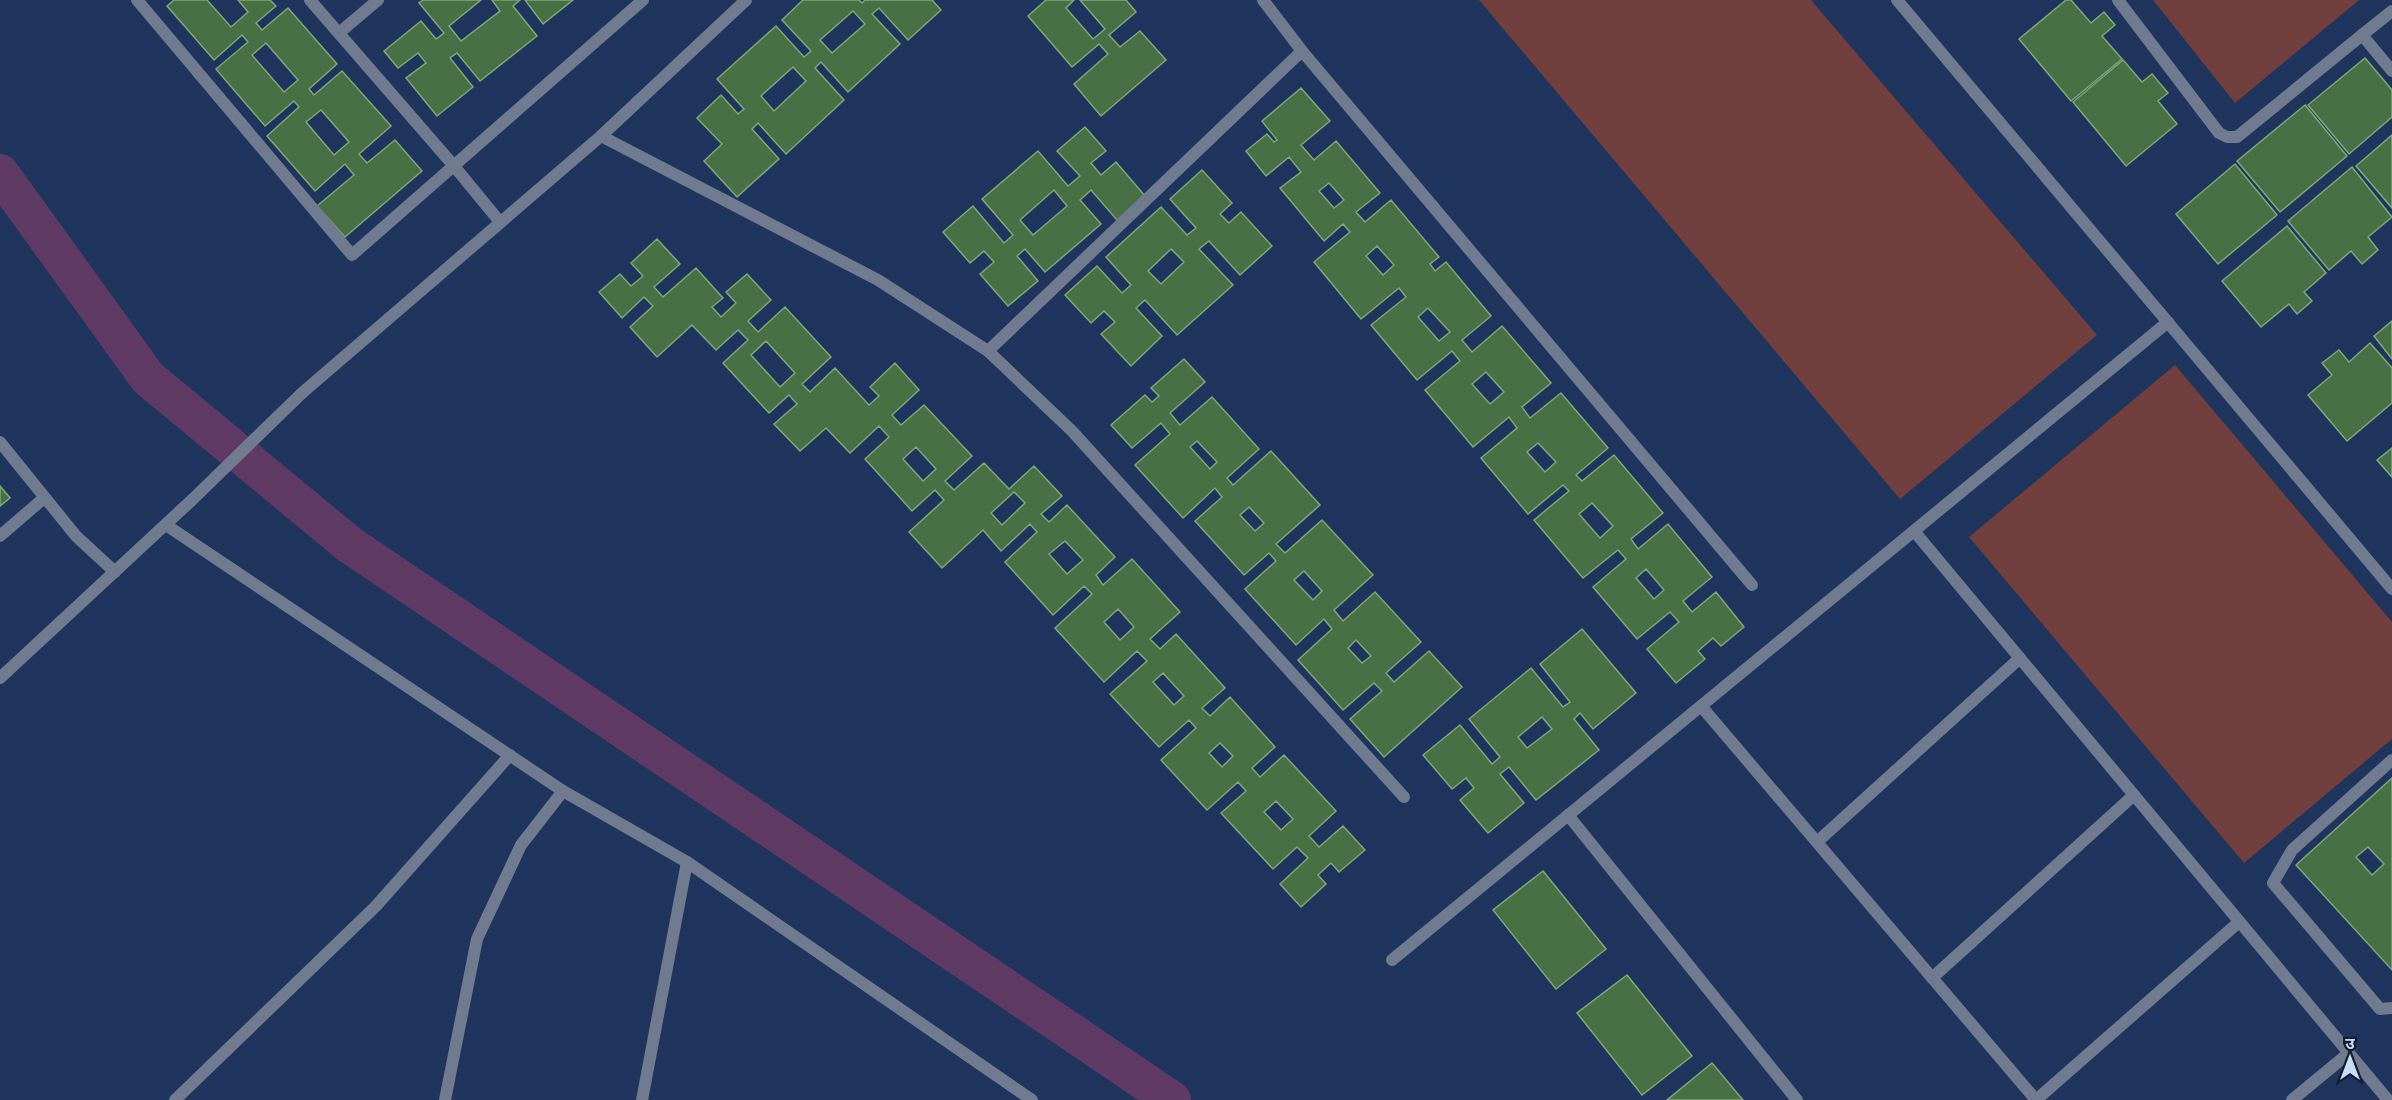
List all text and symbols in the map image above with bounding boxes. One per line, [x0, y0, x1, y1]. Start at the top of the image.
north arrow [2320, 1028, 2380, 1088]
text: उ [2345, 1033, 2355, 1052]

